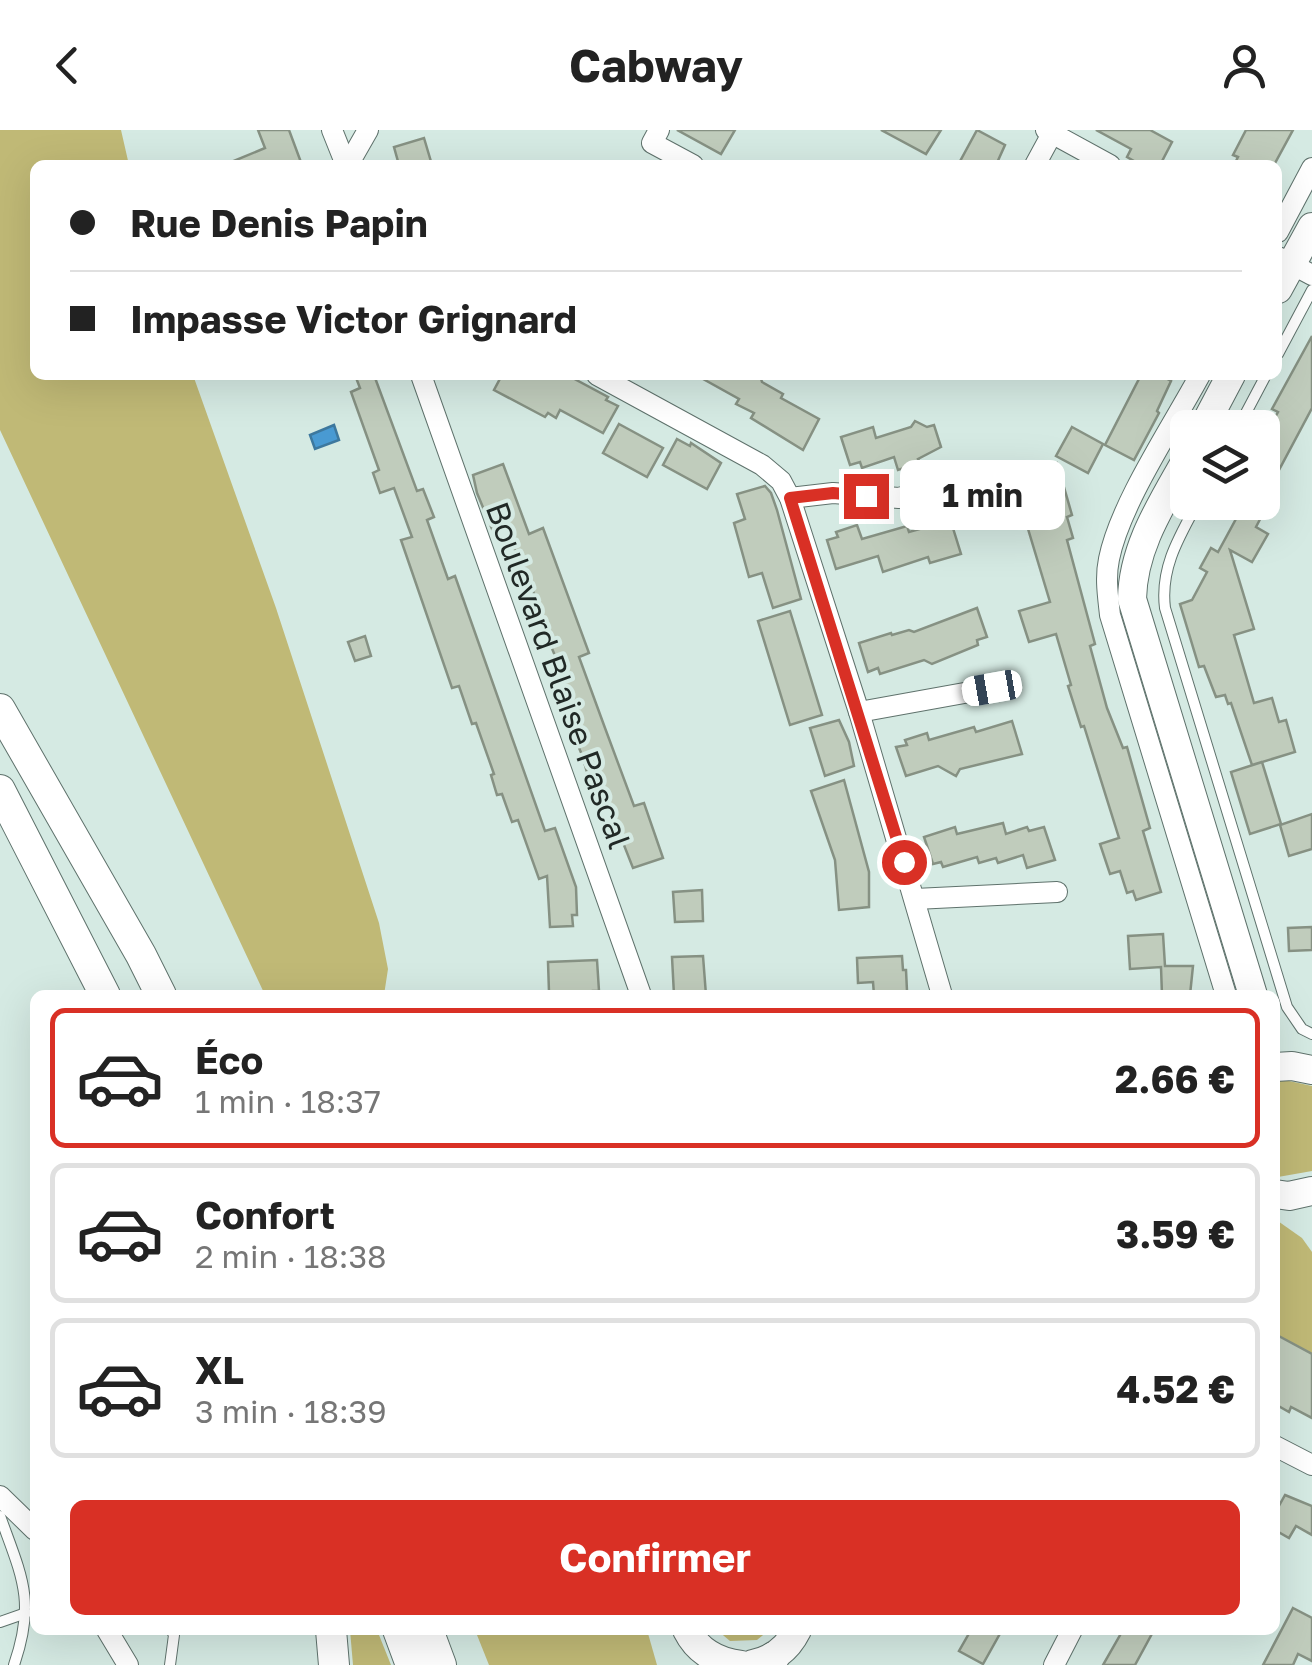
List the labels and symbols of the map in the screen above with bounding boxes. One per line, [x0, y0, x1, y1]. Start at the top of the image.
callout: 1 min [901, 461, 1066, 531]
route end [844, 474, 889, 519]
street label: Boulevard Blaise Pascal [479, 497, 639, 853]
car [960, 668, 1024, 708]
route start [882, 840, 927, 885]

